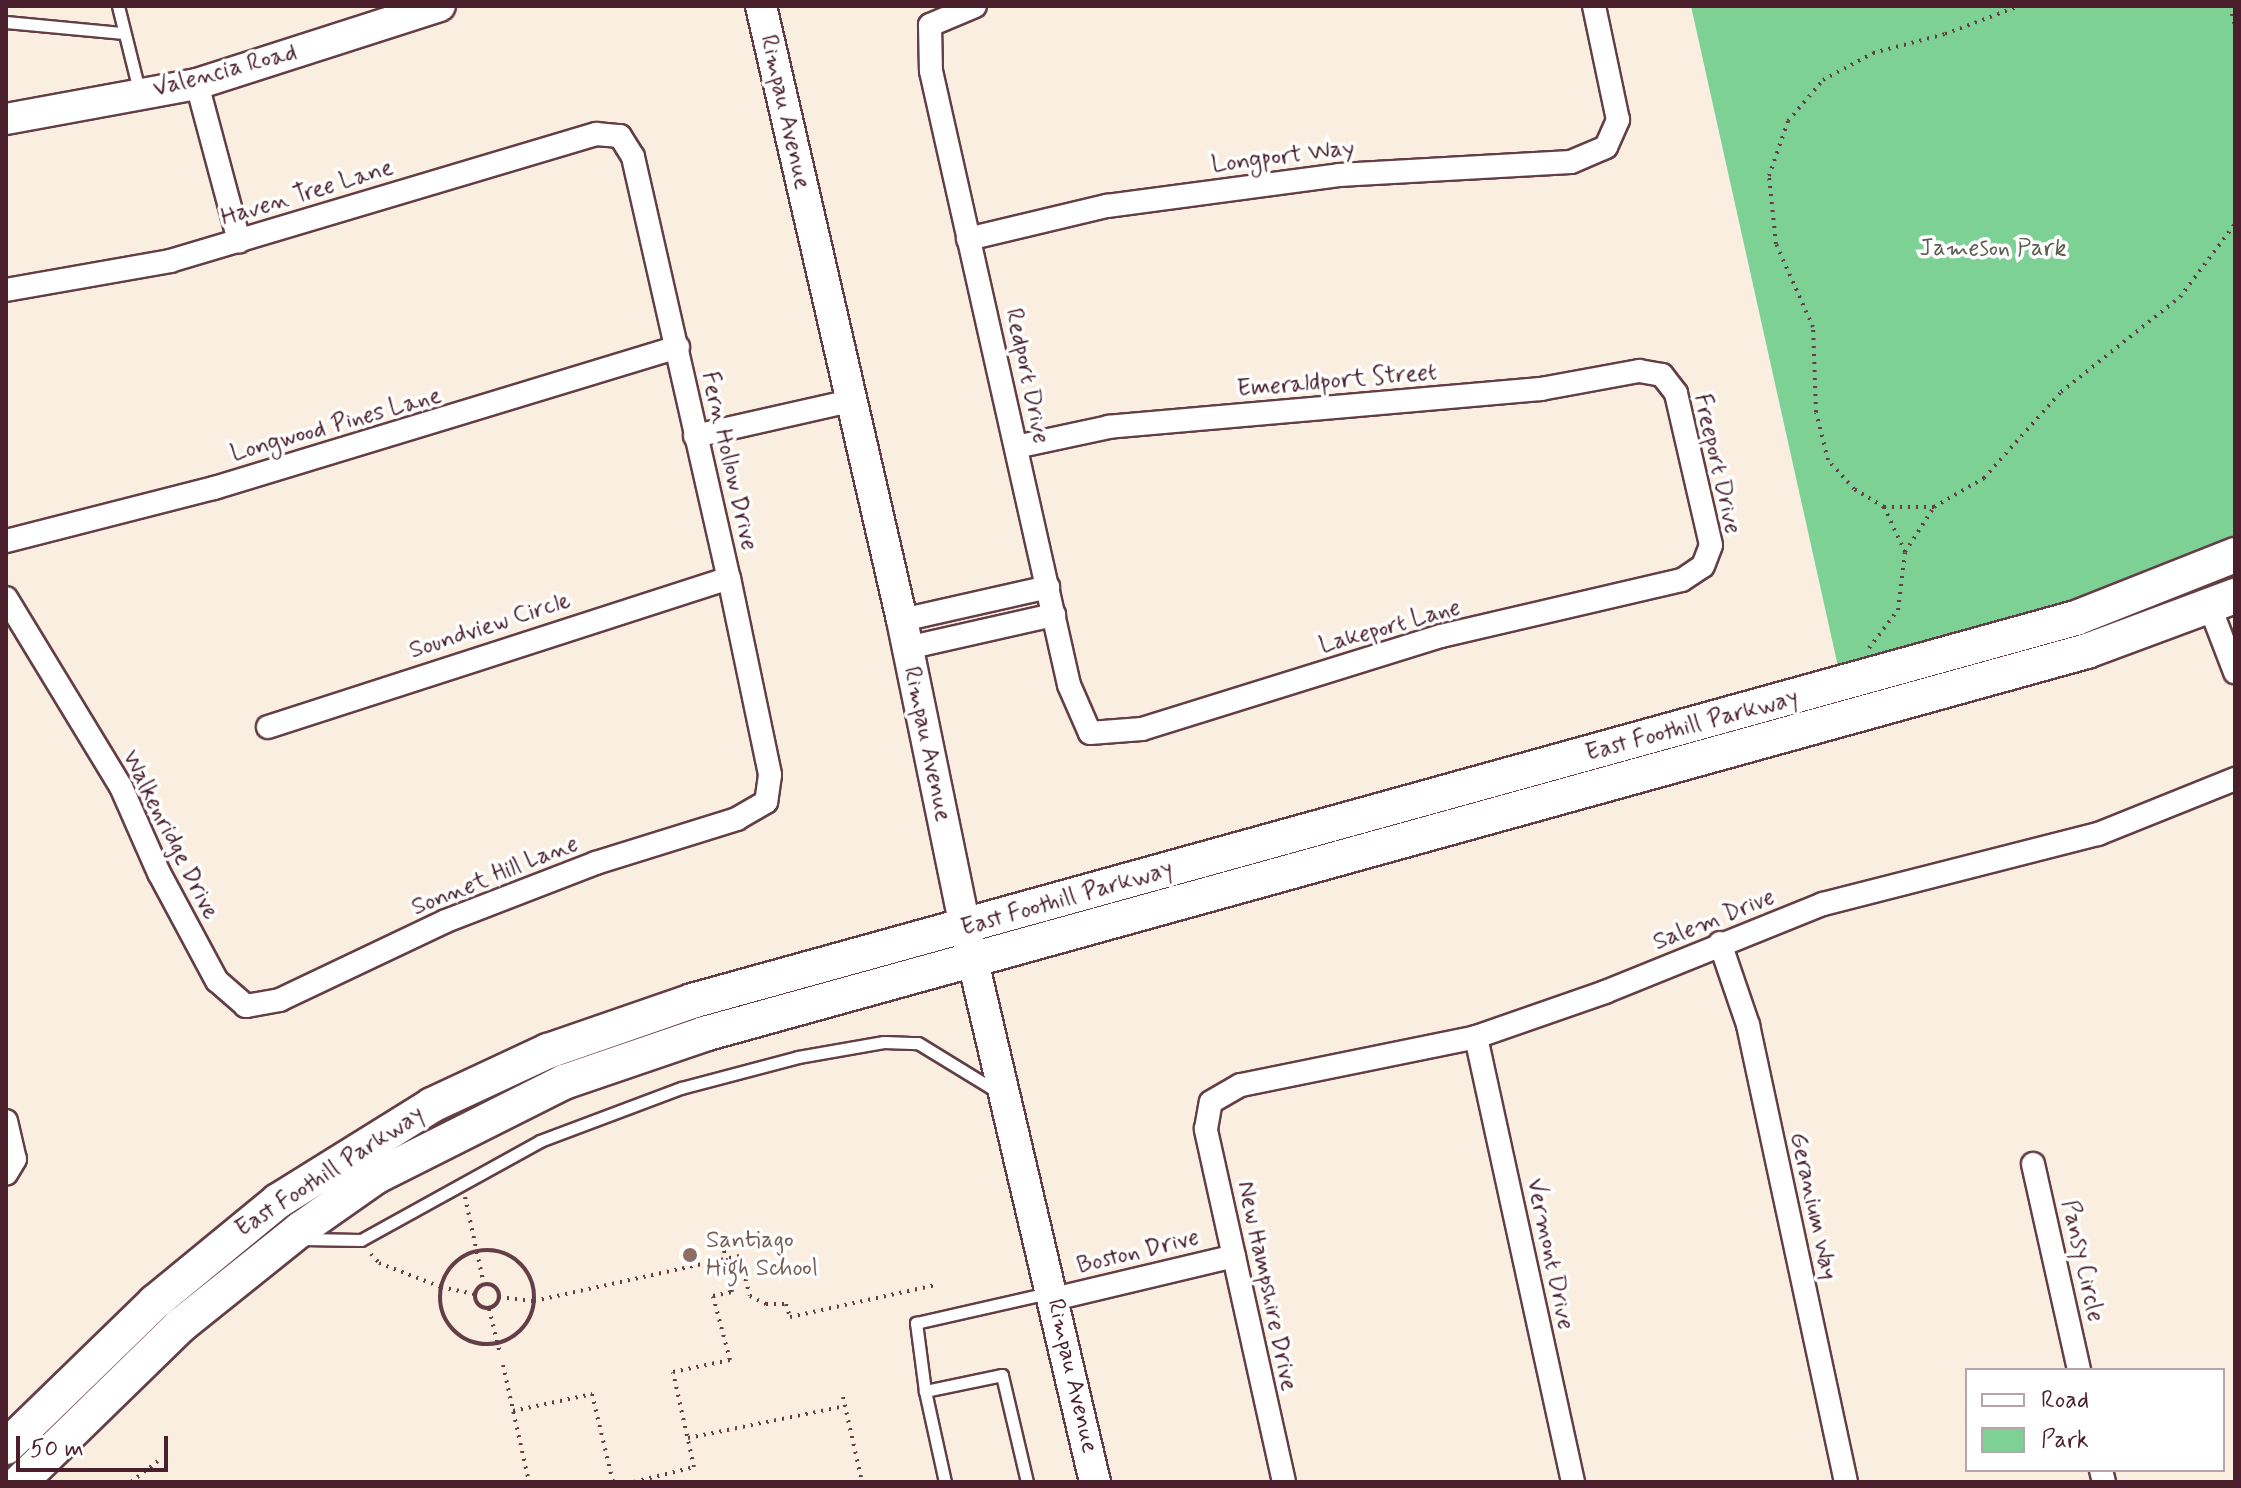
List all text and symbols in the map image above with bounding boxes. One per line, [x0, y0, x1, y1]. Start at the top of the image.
street label: Rimpau Avenue [753, 32, 817, 192]
street label: Valencia Road [151, 38, 299, 104]
street label: Longport Way [1210, 134, 1356, 180]
street label: Haven Tree Lane [219, 154, 395, 232]
park label: Jameson Park [1920, 235, 2066, 263]
street label: Redport Drive [999, 307, 1055, 445]
street label: Emeraldport Street [1234, 358, 1440, 404]
street label: Fern Hollow Drive [695, 370, 763, 552]
street label: Longwood Pines Lane [229, 382, 443, 468]
street label: Freeport Drive [1687, 392, 1747, 536]
street label: Soundview Circle [406, 586, 574, 666]
street label: Lakeport Lane [1315, 593, 1465, 661]
street label: Rimpau Avenue [897, 664, 957, 824]
street label: East Foothill Parkway [1585, 684, 1799, 768]
street label: Walkenridge Drive [115, 746, 225, 924]
street label: Sonnet Hill Lane [408, 830, 582, 922]
street label: East Foothill Parkway [960, 856, 1174, 942]
street label: Salem Drive [1649, 883, 1779, 957]
street label: East Foothill Parkway [233, 1102, 427, 1242]
street label: Geranium Way [1783, 1127, 1843, 1285]
street label: Vermont Drive [1520, 1177, 1580, 1331]
street label: New Hampshire Drive [1231, 1178, 1303, 1394]
street label: Pansy Circle [2054, 1196, 2110, 1326]
street label: Boston Drive [1075, 1223, 1201, 1281]
place label: Santiago High School [706, 1227, 818, 1283]
marker: Santiago High School [681, 1246, 699, 1264]
street label: Rimpau Avenue [1040, 1296, 1104, 1456]
legend [1965, 1368, 2225, 1472]
text: Road [2041, 1385, 2089, 1416]
scale bar [20, 1420, 172, 1470]
text: Park [2041, 1425, 2089, 1456]
text: 50 m [30, 1434, 84, 1465]

